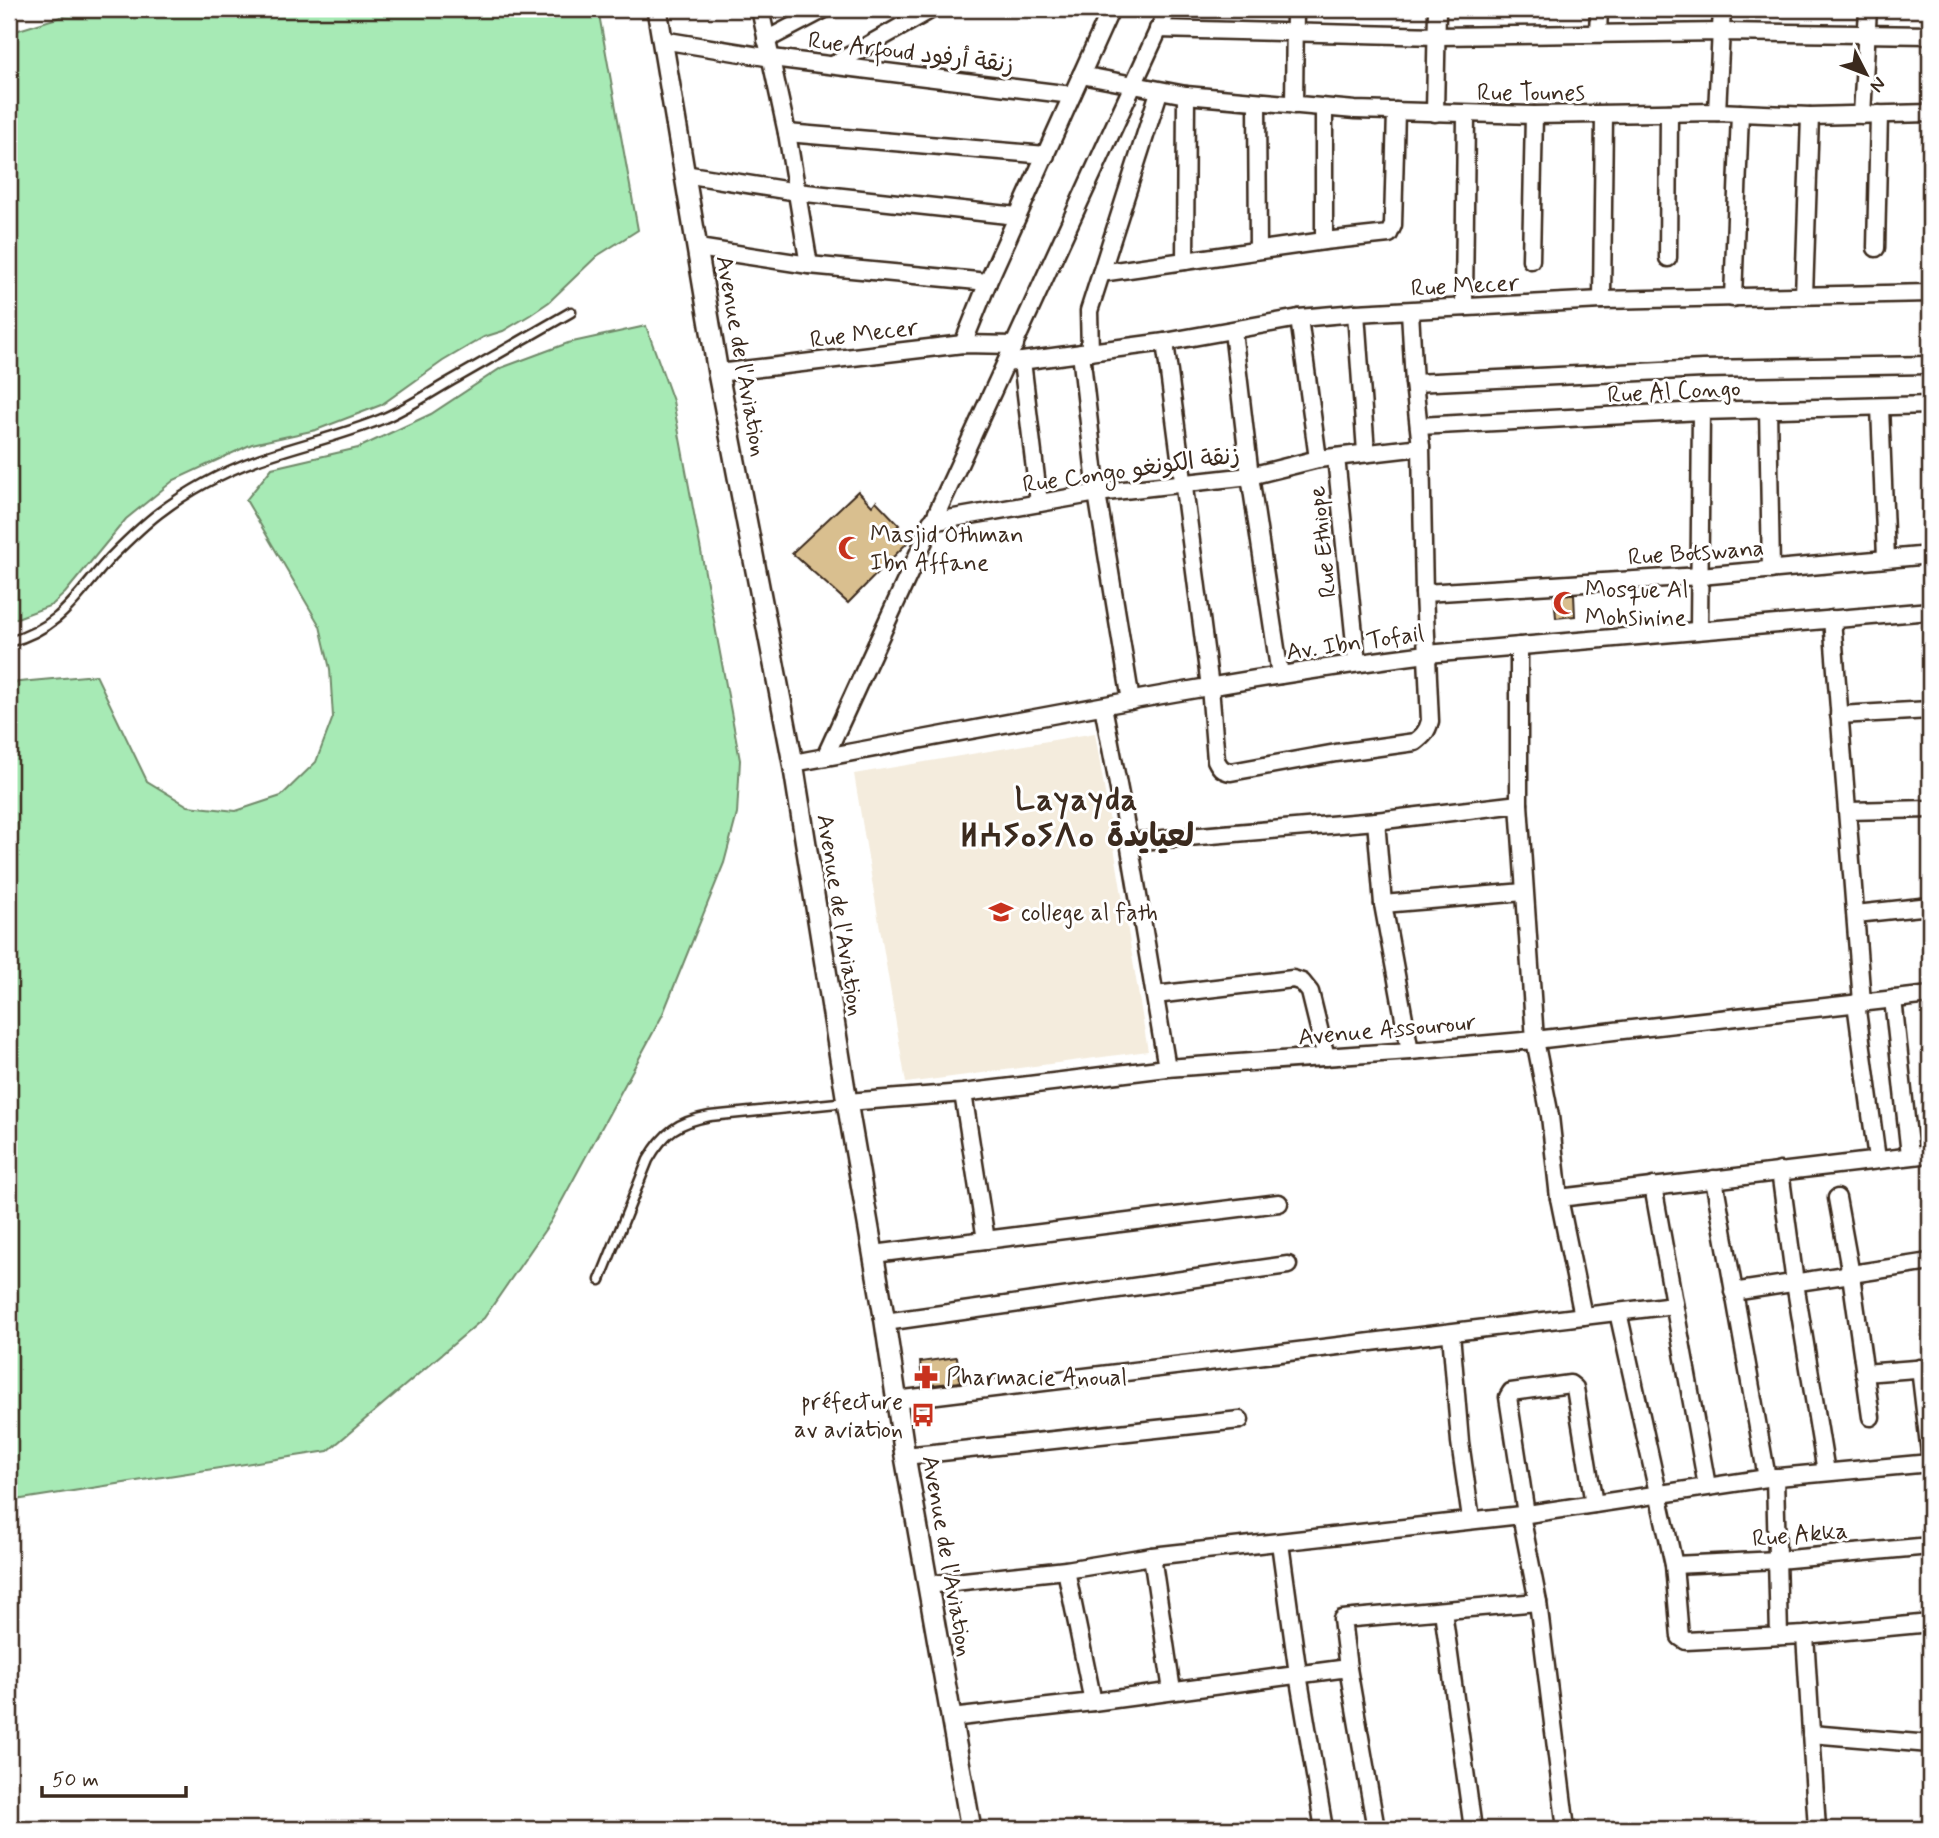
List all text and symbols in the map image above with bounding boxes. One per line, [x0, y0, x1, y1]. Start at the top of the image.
street label: Rue Arfoud زنقة أرفود [806, 24, 1016, 83]
north arrow [1830, 38, 1900, 108]
text: N [1864, 71, 1891, 97]
street label: Rue Tounes [1477, 78, 1585, 109]
street label: Avenue de l'Aviation [708, 253, 773, 459]
street label: Rue Mecer [1410, 268, 1521, 305]
street label: Rue Mecer [808, 312, 921, 356]
street label: Rue Al Congo [1607, 374, 1742, 411]
street label: Rue Congo زنقة الكونغو [1021, 440, 1242, 503]
street label: Rue Ethiope [1302, 484, 1345, 599]
place label: Masjid Othman Ibn Affane [870, 520, 1024, 579]
street label: Rue Botswana [1627, 533, 1765, 574]
mosque icon: Masjid Othman Ibn Affane [836, 534, 864, 562]
place label: Mosque Al Mohsinine [1585, 575, 1688, 634]
mosque icon: Mosque Al Mohsinine [1551, 589, 1579, 617]
street label: Av. Ibn Tofail [1284, 618, 1426, 668]
district label: Layayda ⵍⵄⵢⴰⵢⴷⴰ لعيايدة [960, 779, 1194, 858]
street label: Avenue de l'Aviation [808, 812, 871, 1018]
school or university icon: college al fath [987, 898, 1015, 926]
place label: college al fath [1021, 898, 1158, 929]
street label: Avenue Assourour [1297, 1007, 1478, 1054]
pharmacy icon: Pharmacie Anoual [912, 1363, 940, 1391]
place label: Pharmacie Anoual [946, 1363, 1127, 1394]
place label: préfecture av aviation [794, 1387, 903, 1446]
bus stop icon: préfecture av aviation [909, 1401, 937, 1429]
street label: Avenue de l'Aviation [914, 1453, 979, 1659]
street label: Rue Akka [1751, 1516, 1849, 1555]
scale bar [42, 1754, 186, 1798]
text: 50 m [52, 1766, 99, 1794]

